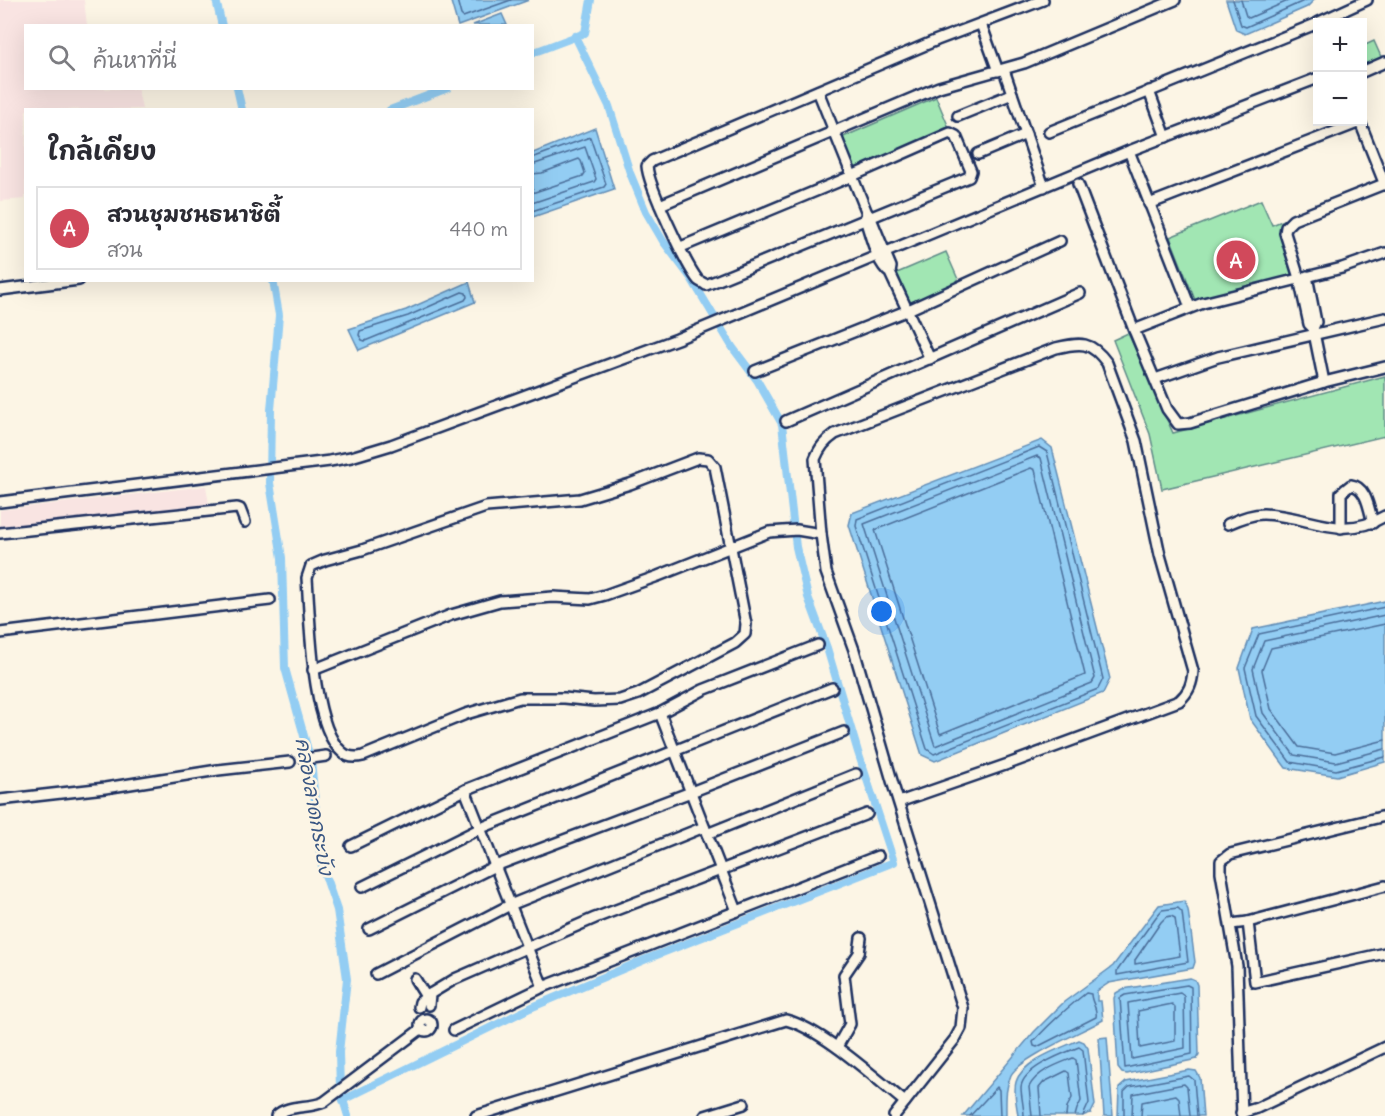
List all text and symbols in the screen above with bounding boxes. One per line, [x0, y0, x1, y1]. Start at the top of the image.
map controls [1313, 18, 1367, 126]
button: + [1313, 18, 1367, 72]
search box [24, 24, 534, 90]
icon: search [45, 41, 78, 74]
text: ค้นหาที่นี่ [93, 46, 177, 74]
button: − [1313, 72, 1367, 126]
text: ใกล้เคียง [48, 134, 156, 167]
text: สวนชุมชนธนาซิตี้ [107, 200, 280, 228]
text: A [63, 216, 76, 241]
text: 440 m [449, 216, 508, 241]
text: สวน [107, 237, 143, 262]
pin: A [1216, 238, 1256, 282]
your location [867, 597, 896, 626]
water label: คลองลาดกระบัง [291, 735, 340, 879]

